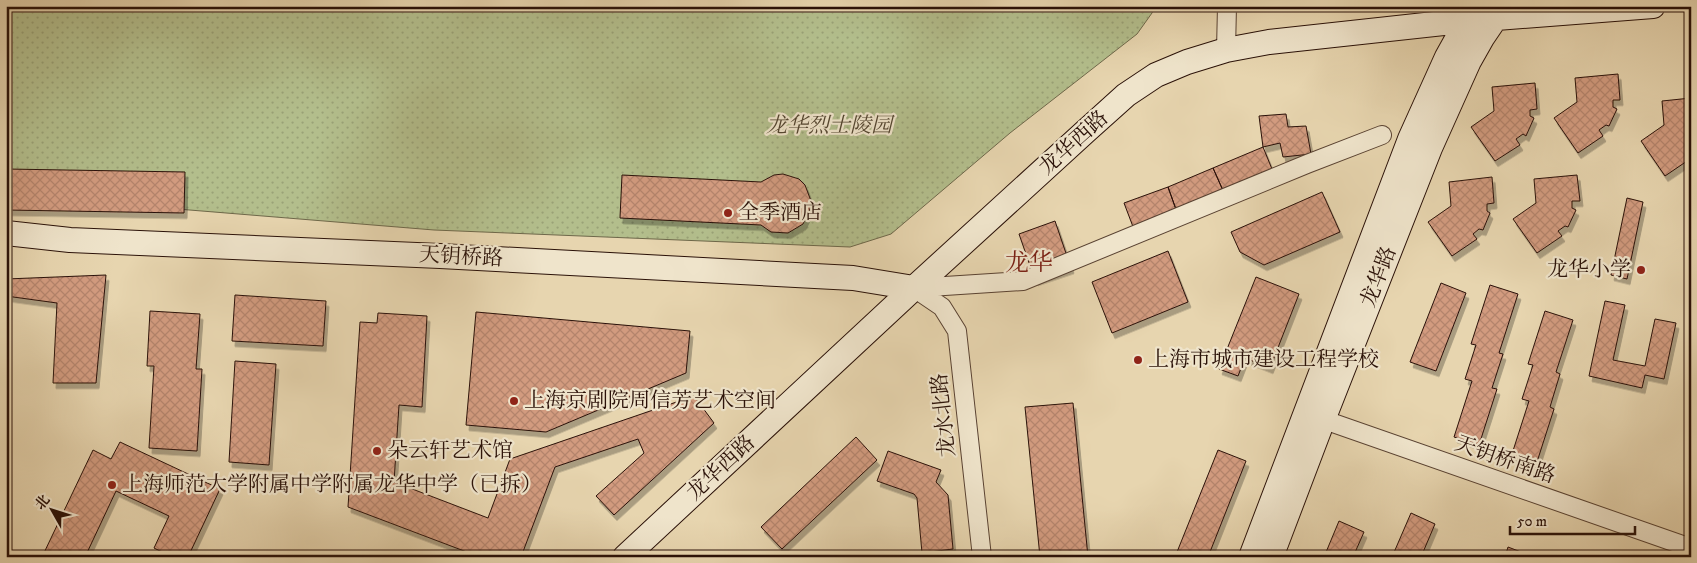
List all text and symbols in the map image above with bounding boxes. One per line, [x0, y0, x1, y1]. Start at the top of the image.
street label: 龙华西路 [1034, 105, 1114, 181]
park label: 龙华烈士陵园 [766, 113, 895, 139]
place label: 全季酒店 [738, 200, 822, 226]
marker: 全季酒店 [722, 207, 734, 219]
street label: 天钥桥路 [418, 242, 504, 272]
street label: 龙华路 [1356, 243, 1402, 311]
district label: 龙华 [1005, 248, 1053, 278]
place label: 龙华小学 [1547, 257, 1631, 283]
marker: 龙华小学 [1635, 264, 1647, 276]
place label: 上海市城市建设工程学校 [1148, 347, 1379, 373]
marker: 上海市城市建设工程学校 [1132, 354, 1144, 366]
street label: 龙水北路 [927, 372, 961, 458]
place label: 上海京剧院周信芳艺术空间 [524, 388, 776, 414]
marker: 上海京剧院周信芳艺术空间 [508, 395, 520, 407]
street label: 龙华西路 [681, 430, 761, 506]
street label: 天钥桥南路 [1451, 431, 1559, 489]
place label: 朵云轩艺术馆 [387, 438, 513, 464]
marker: 朵云轩艺术馆 [371, 445, 383, 457]
place label: 上海师范大学附属中学附属龙华中学（已拆） [122, 472, 542, 498]
marker: 上海师范大学附属中学附属龙华中学（已拆） [106, 479, 118, 491]
north arrow [28, 486, 78, 536]
text: 北 [31, 491, 54, 514]
scale bar [1510, 503, 1634, 535]
text: 50 m [1517, 512, 1547, 531]

